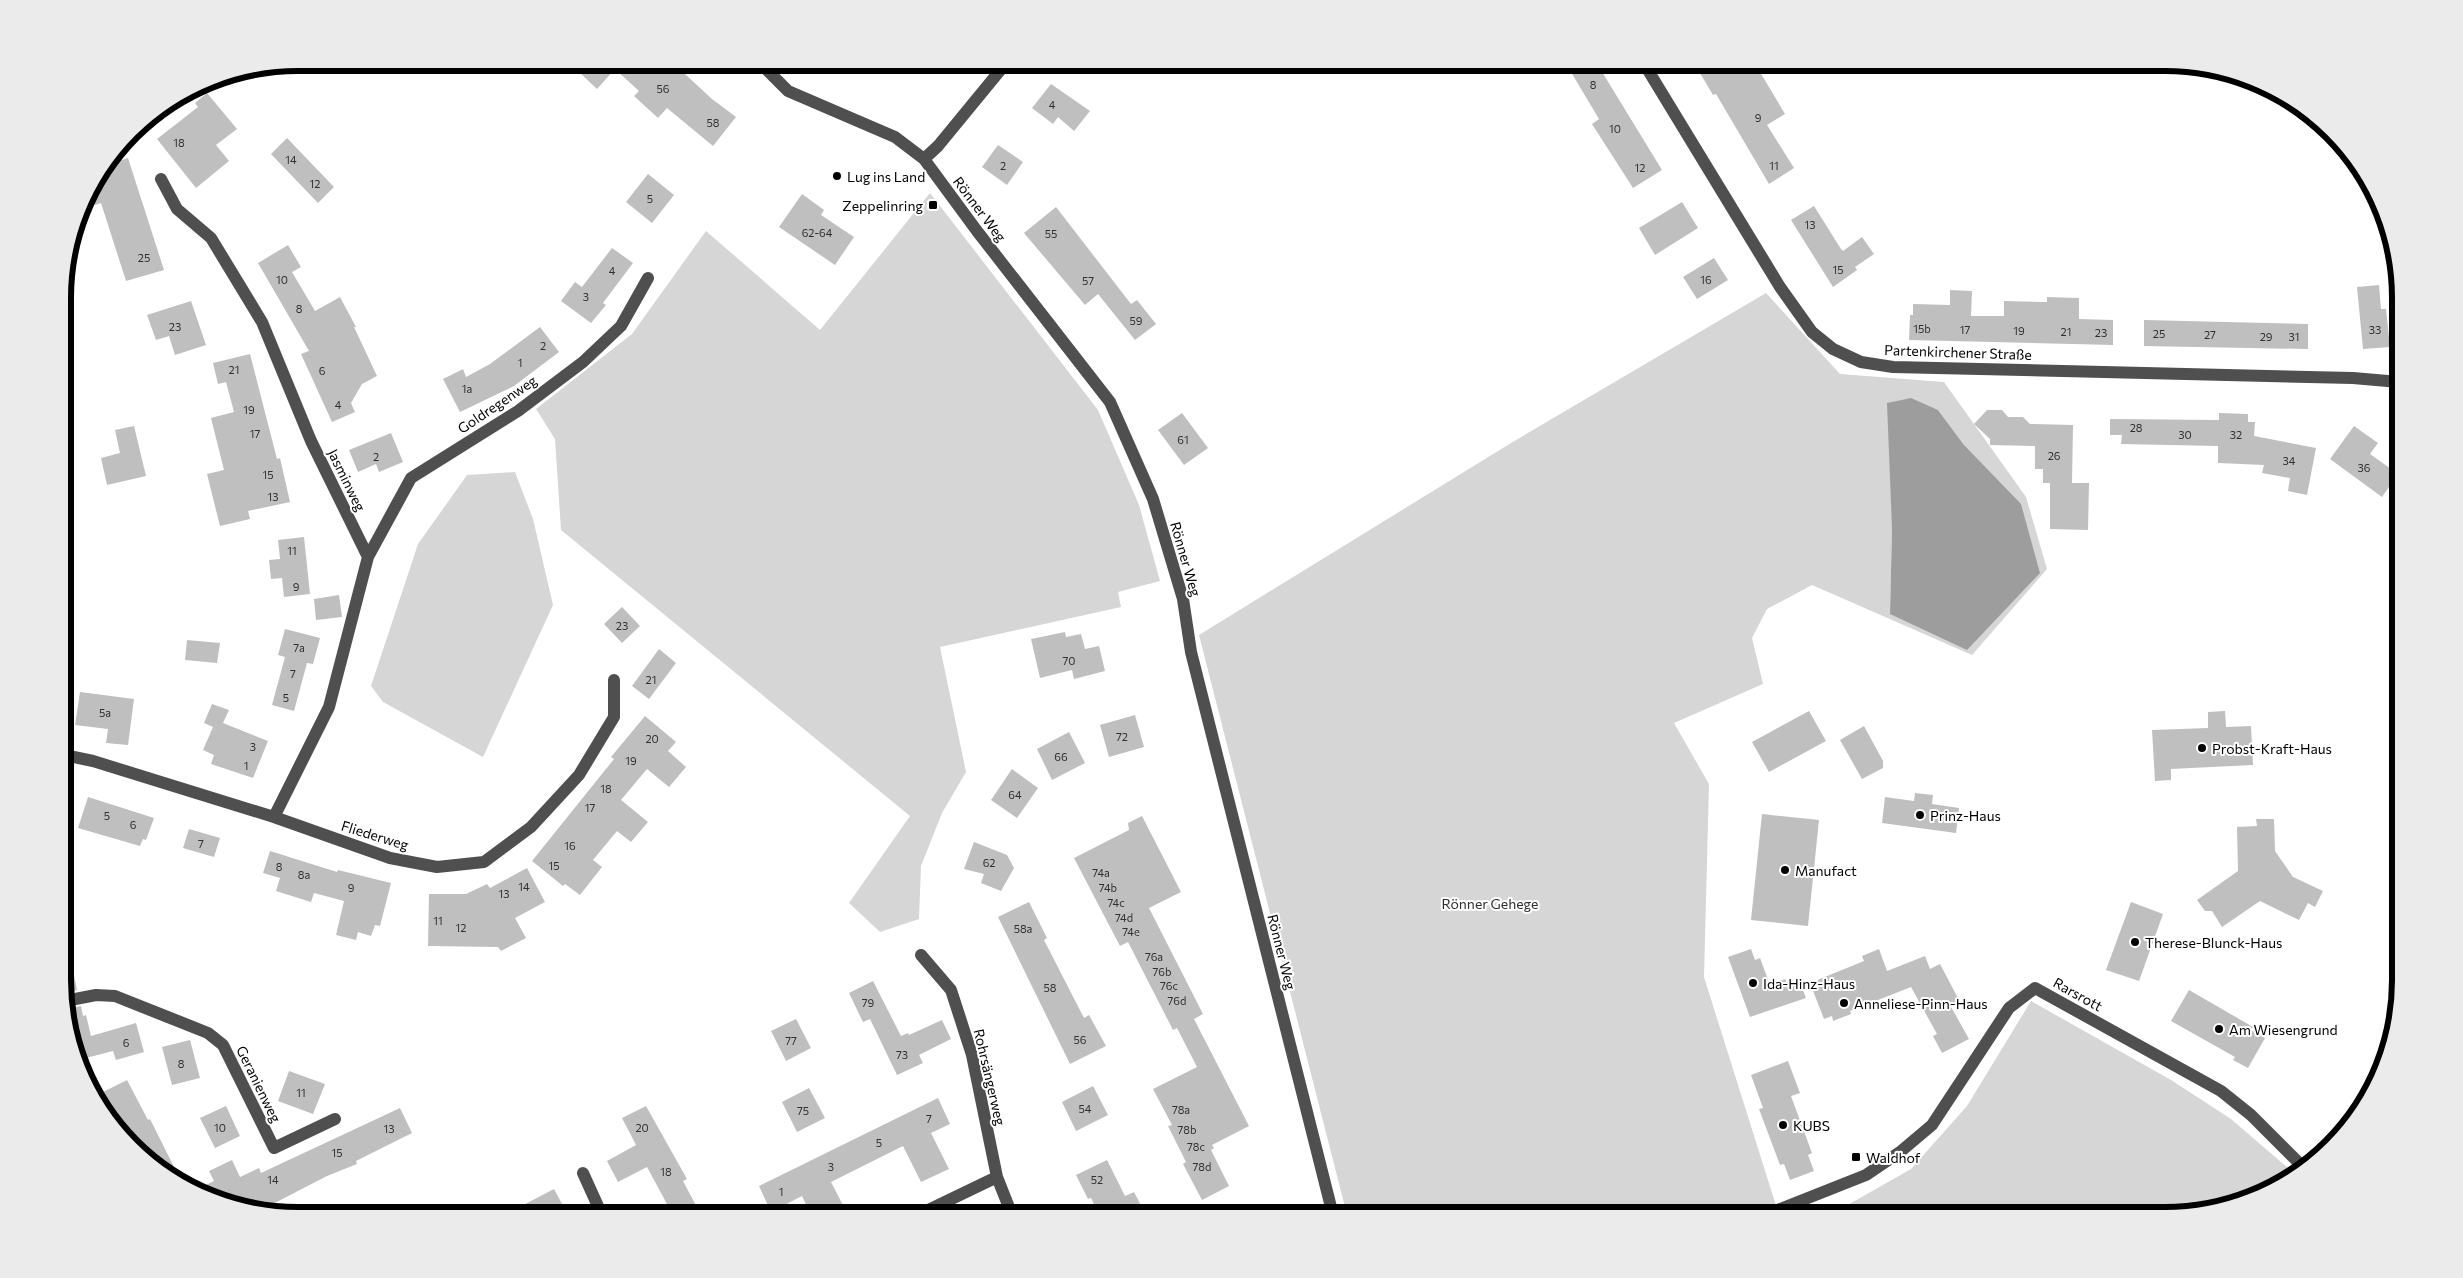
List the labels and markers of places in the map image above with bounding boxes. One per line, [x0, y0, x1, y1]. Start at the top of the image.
place label: Lug ins Land [847, 168, 925, 185]
marker: Lug ins Land [831, 170, 843, 182]
place label: Zeppelinring [842, 197, 923, 214]
marker: Zeppelinring [927, 199, 939, 211]
place label: Probst-Kraft-Haus [2212, 740, 2332, 757]
marker: Probst-Kraft-Haus [2196, 742, 2208, 754]
place label: Prinz-Haus [1930, 807, 2001, 824]
marker: Prinz-Haus [1914, 809, 1926, 821]
place label: Manufact [1795, 862, 1857, 879]
marker: Manufact [1779, 864, 1791, 876]
place label: Therese-Blunck-Haus [2145, 934, 2282, 951]
marker: Therese-Blunck-Haus [2129, 936, 2141, 948]
place label: Ida-Hinz-Haus [1763, 975, 1855, 992]
marker: Ida-Hinz-Haus [1747, 977, 1759, 989]
place label: Anneliese-Pinn-Haus [1854, 995, 1988, 1012]
marker: Anneliese-Pinn-Haus [1838, 997, 1850, 1009]
place label: Am Wiesengrund [2229, 1021, 2338, 1038]
marker: Am Wiesengrund [2213, 1023, 2225, 1035]
place label: KUBS [1793, 1117, 1830, 1134]
marker: KUBS [1777, 1119, 1789, 1131]
place label: Waldhof [1866, 1149, 1921, 1166]
marker: Waldhof [1850, 1151, 1862, 1163]

